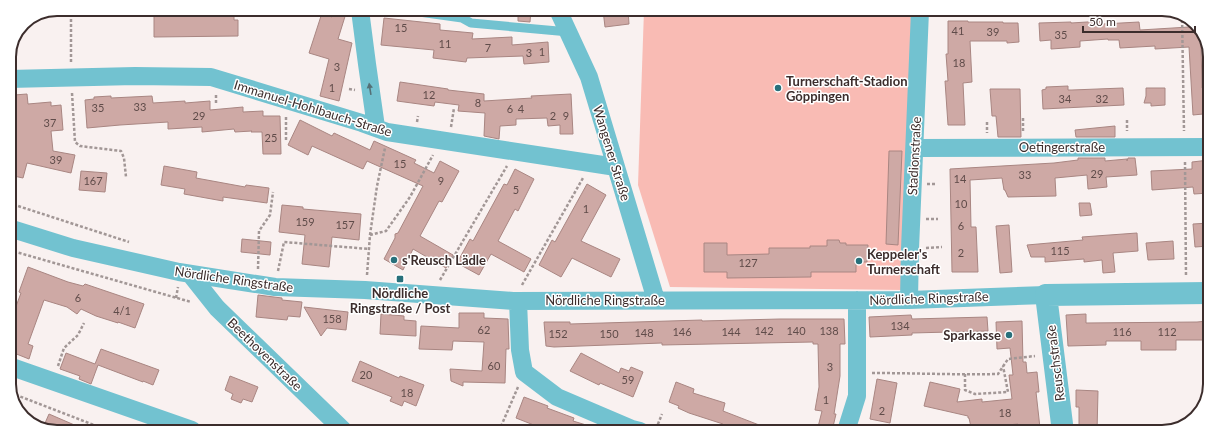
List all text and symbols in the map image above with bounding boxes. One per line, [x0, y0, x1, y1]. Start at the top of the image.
scale bar [1083, 8, 1195, 34]
text: 50 m [1089, 14, 1116, 29]
house number: 15 [395, 21, 407, 34]
house number: 41 [952, 24, 964, 37]
house number: 39 [987, 25, 999, 38]
house number: 35 [1055, 28, 1067, 41]
house number: 11 [439, 37, 451, 50]
house number: 7 [485, 41, 491, 54]
house number: 1 [539, 45, 545, 58]
house number: 3 [526, 46, 532, 59]
house number: 18 [953, 56, 965, 69]
house number: 3 [334, 60, 340, 73]
place label: Turnerschaft-Stadion Göppingen [786, 73, 907, 104]
street label: Immanuel-Hohlbauch-Straße [232, 76, 394, 140]
house number: 1 [329, 81, 335, 94]
one-way arrow [367, 83, 373, 95]
marker: Turnerschaft-Stadion Göppingen [773, 83, 783, 93]
house number: 12 [423, 88, 435, 101]
house number: 34 [1059, 92, 1072, 105]
house number: 32 [1096, 92, 1108, 105]
house number: 8 [475, 96, 481, 109]
house number: 33 [134, 100, 146, 113]
house number: 35 [92, 101, 104, 114]
house number: 6 [507, 102, 513, 115]
house number: 4 [518, 102, 525, 115]
street label: Wangener Straße [590, 103, 634, 203]
house number: 29 [193, 109, 205, 122]
house number: 2 [550, 109, 556, 122]
house number: 9 [563, 109, 569, 122]
house number: 37 [44, 116, 56, 129]
street label: Stadionstraße [904, 116, 924, 196]
house number: 25 [265, 131, 277, 144]
street label: Oetingerstraße [1019, 139, 1105, 155]
house number: 39 [50, 153, 62, 166]
house number: 15 [394, 157, 406, 170]
house number: 29 [1091, 167, 1103, 180]
house number: 33 [1019, 168, 1031, 181]
house number: 14 [954, 172, 967, 185]
house number: 167 [83, 174, 103, 187]
house number: 9 [438, 174, 444, 187]
house number: 5 [513, 183, 519, 196]
house number: 10 [955, 197, 968, 210]
house number: 1 [583, 202, 589, 215]
house number: 159 [295, 215, 315, 228]
house number: 157 [335, 218, 355, 231]
house number: 6 [958, 219, 964, 232]
house number: 115 [1050, 244, 1070, 257]
place label: Keppeler's Turnerschaft [867, 246, 941, 277]
house number: 2 [958, 246, 964, 259]
place label: s'Reusch Lädle [402, 252, 486, 268]
marker: s'Reusch Lädle [389, 255, 399, 265]
house number: 127 [738, 256, 758, 269]
marker: Keppeler's Turnerschaft [854, 256, 864, 266]
street label: Nördliche Ringstraße [174, 263, 294, 295]
marker: Nördliche Ringstraße / Post [395, 274, 405, 284]
place label: Nördliche Ringstraße / Post [350, 285, 450, 316]
street label: Nördliche Ringstraße [869, 288, 989, 308]
house number: 6 [75, 291, 81, 304]
street label: Nördliche Ringstraße [545, 292, 665, 308]
house number: 4/1 [113, 304, 131, 317]
house number: 158 [322, 312, 342, 325]
street label: Beethovenstraße [224, 314, 306, 394]
house number: 134 [890, 319, 910, 332]
house number: 62 [478, 323, 490, 336]
house number: 142 [754, 324, 774, 337]
house number: 140 [786, 324, 806, 337]
house number: 138 [819, 324, 839, 337]
street label: Reuschstraße [1042, 324, 1068, 402]
house number: 146 [672, 325, 692, 338]
house number: 144 [721, 325, 741, 338]
house number: 116 [1112, 325, 1132, 338]
house number: 112 [1157, 325, 1177, 338]
house number: 148 [634, 326, 654, 339]
house number: 152 [548, 327, 568, 340]
house number: 150 [599, 327, 619, 340]
place label: Sparkasse [943, 327, 1001, 343]
marker: Sparkasse [1004, 330, 1014, 340]
house number: 60 [488, 359, 501, 372]
house number: 3 [827, 360, 833, 373]
house number: 20 [360, 368, 373, 381]
house number: 59 [622, 373, 634, 386]
house number: 18 [401, 386, 413, 399]
house number: 1 [823, 393, 829, 406]
house number: 2 [879, 404, 885, 417]
house number: 18 [999, 406, 1011, 419]

